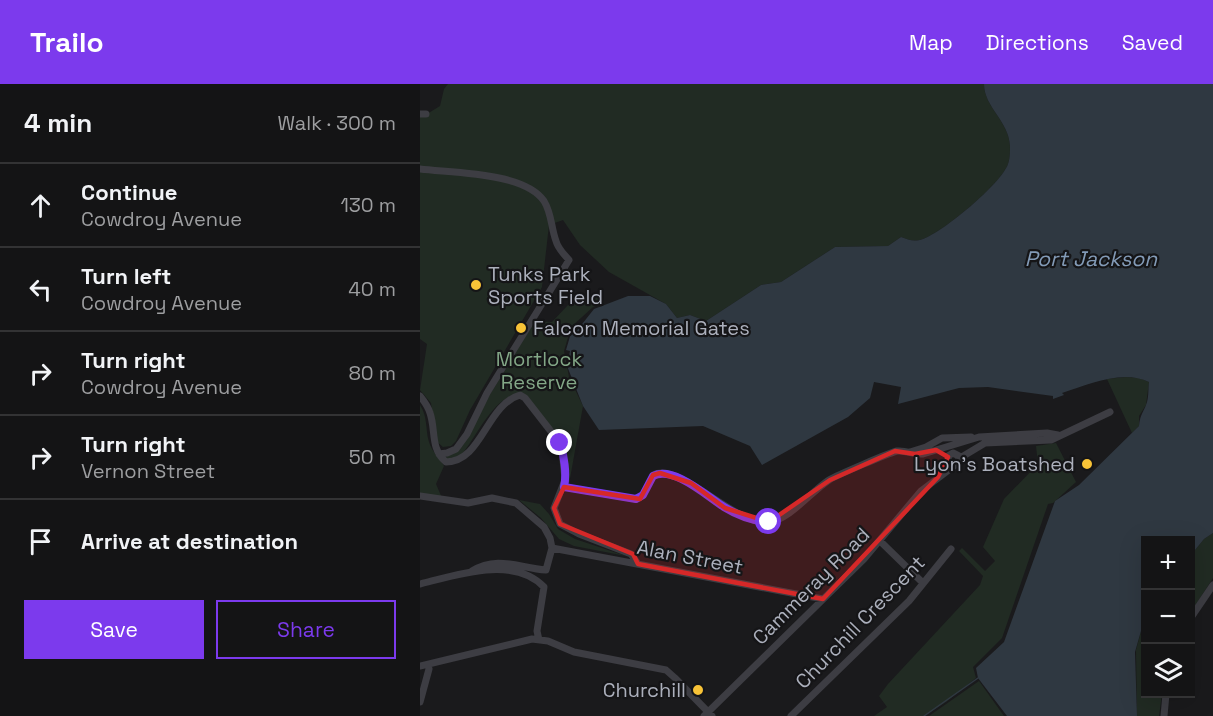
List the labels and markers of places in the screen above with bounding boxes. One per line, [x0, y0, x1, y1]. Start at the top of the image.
place label: Tunks Park Sports Field [488, 261, 603, 310]
marker: Tunks Park Sports Field [469, 278, 483, 292]
place label: Falcon Memorial Gates [533, 315, 750, 341]
marker: Falcon Memorial Gates [514, 321, 528, 335]
place label: Lyon's Boatshed [914, 451, 1075, 477]
marker: Lyon's Boatshed [1080, 457, 1094, 471]
place label: Churchill [603, 677, 686, 703]
marker: Churchill [691, 683, 705, 697]

